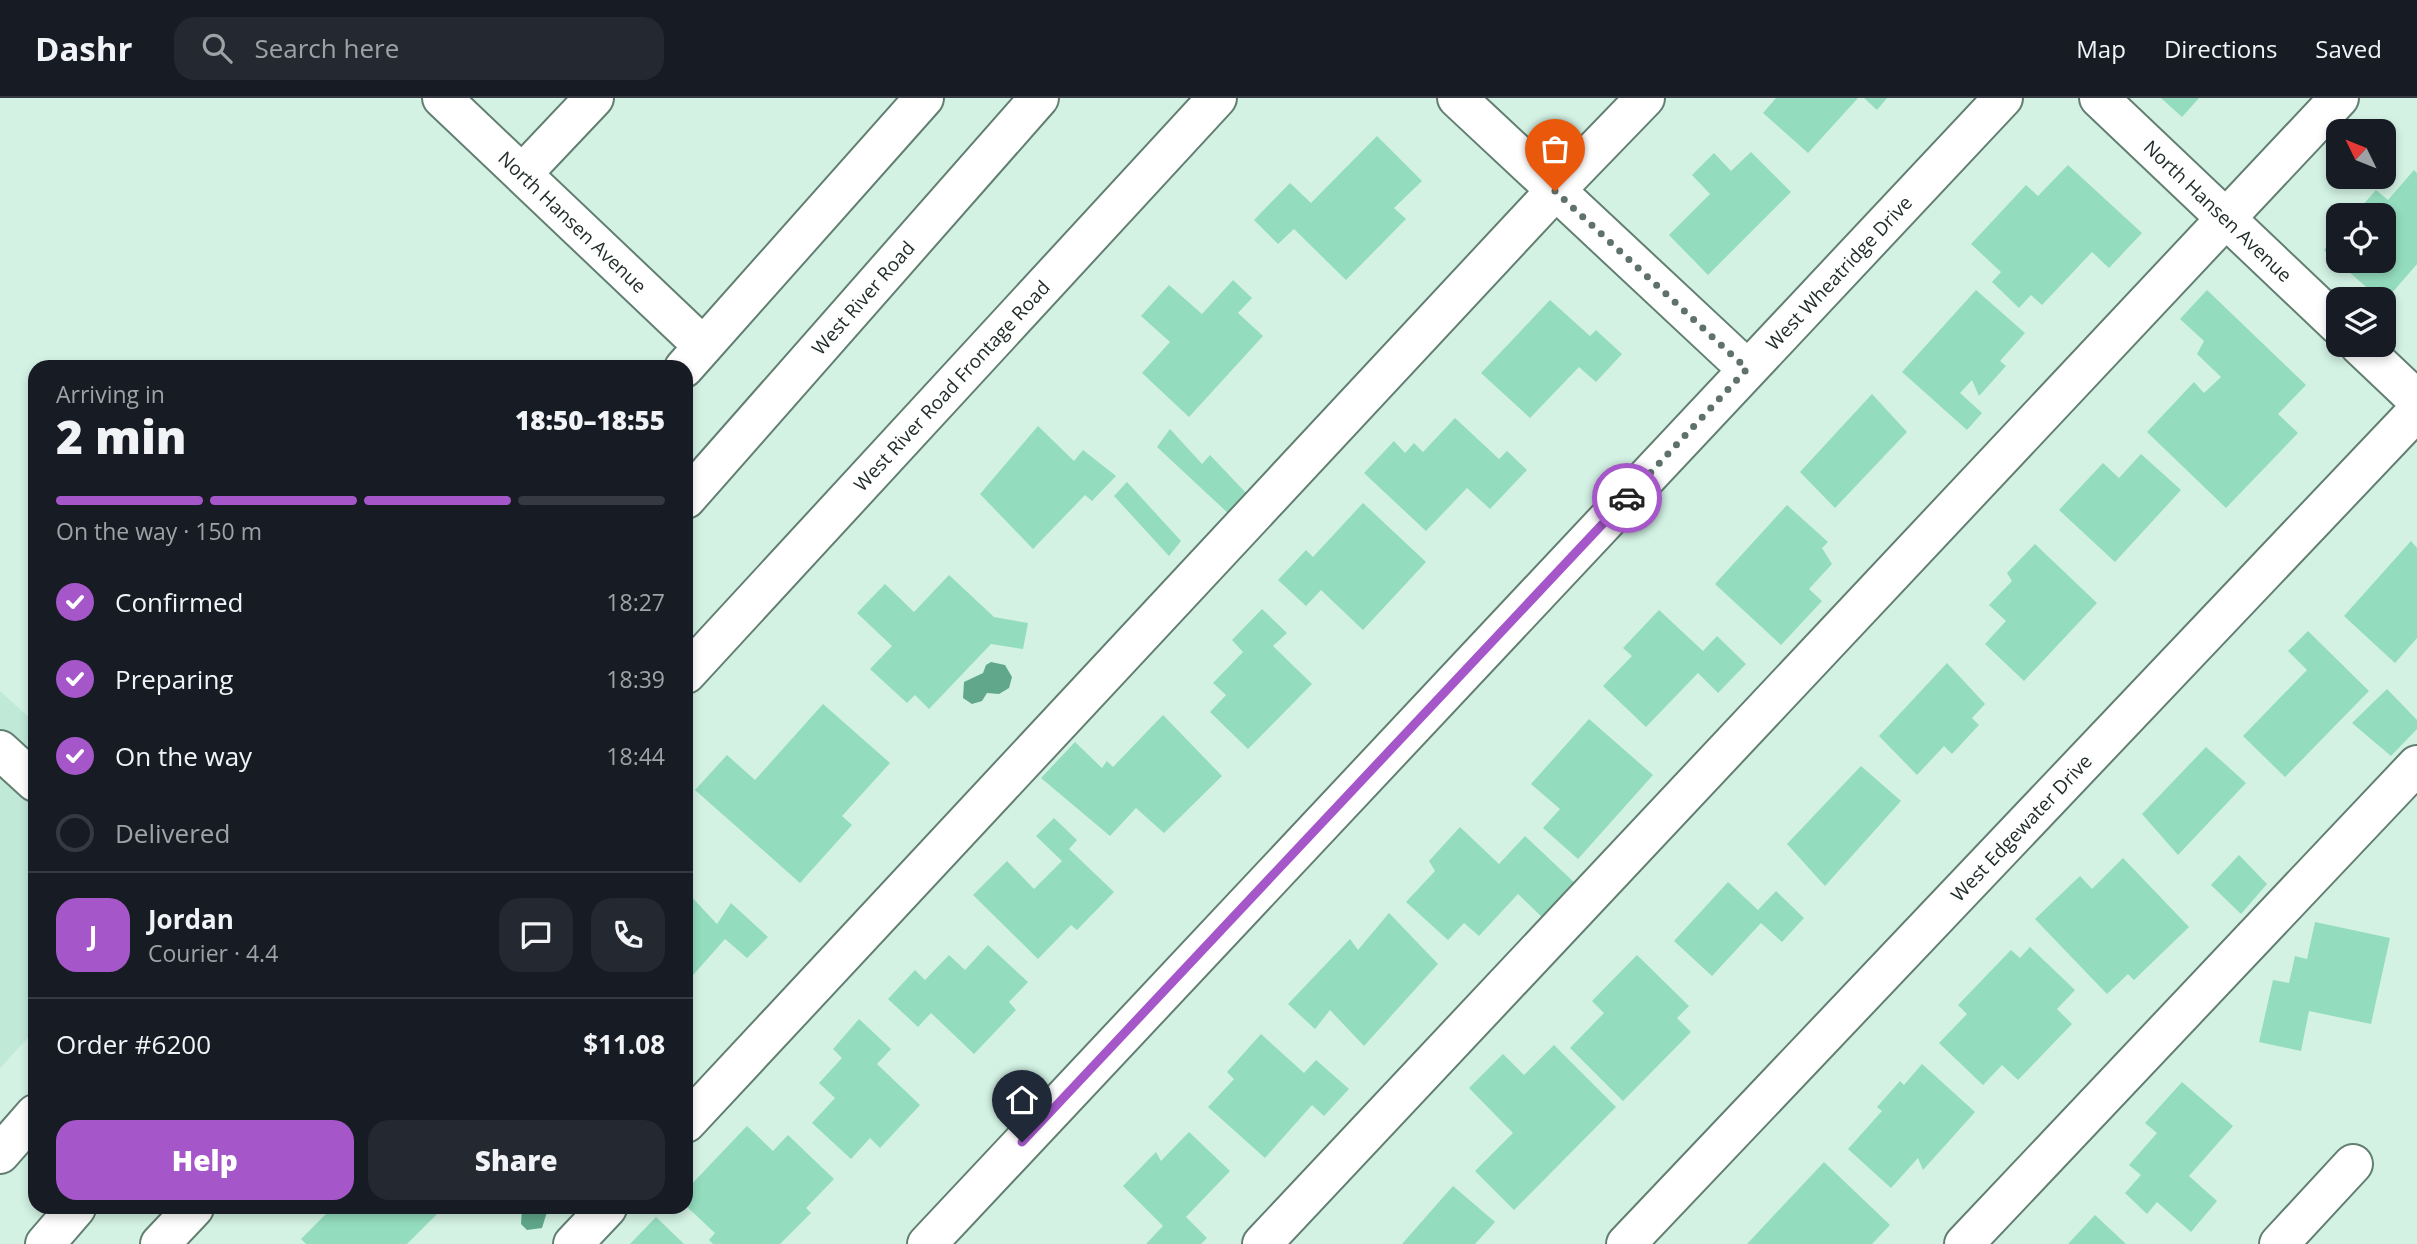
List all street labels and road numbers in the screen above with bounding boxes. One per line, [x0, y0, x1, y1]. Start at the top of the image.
street label: North Hansen Avenue [2138, 134, 2298, 288]
street label: North Hansen Avenue [493, 145, 652, 299]
street label: West Wheatridge Drive [1760, 190, 1918, 356]
street label: West River Road [806, 235, 920, 360]
street label: West River Road Frontage Road [848, 275, 1055, 497]
street label: West Edgewater Drive [1945, 748, 2098, 907]

